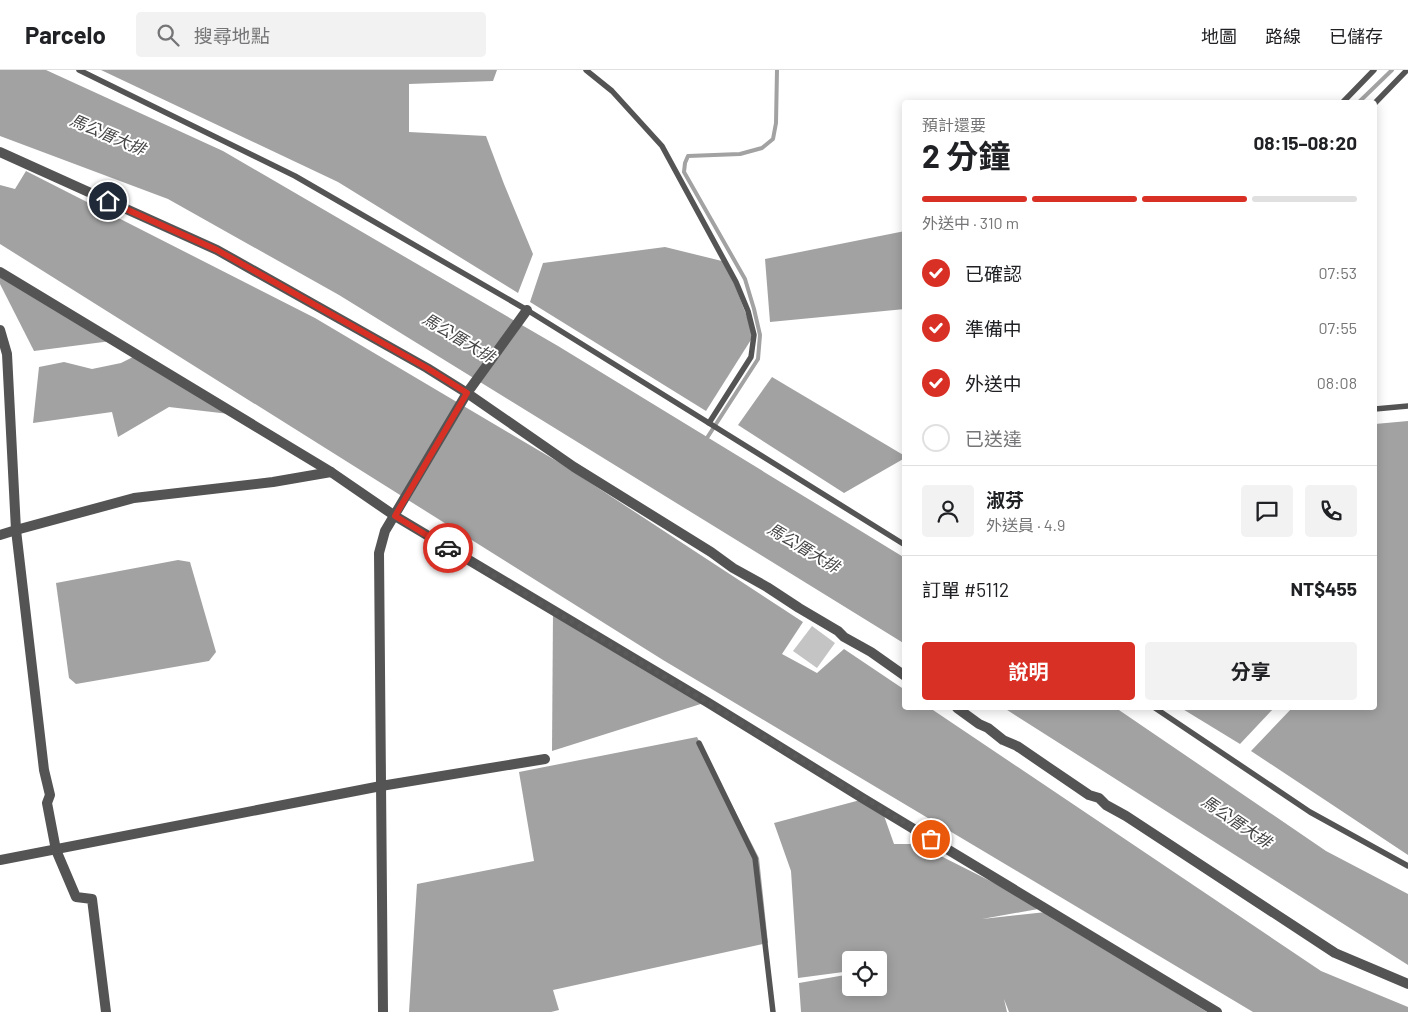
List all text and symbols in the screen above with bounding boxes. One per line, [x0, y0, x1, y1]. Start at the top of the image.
search box [136, 12, 486, 57]
text: Parcelo [25, 20, 106, 49]
icon: search [154, 21, 182, 49]
text: 搜尋地點 [194, 24, 270, 47]
text: 地圖 [1201, 25, 1237, 47]
text: 路線 [1265, 25, 1301, 47]
text: 已儲存 [1329, 25, 1383, 47]
water label: 馬公厝大排 [67, 110, 150, 159]
text: 預計還要 [922, 115, 986, 134]
text: 08:15–08:20 [1253, 131, 1357, 154]
text: 2 分鐘 [922, 136, 1010, 174]
pin [87, 180, 129, 222]
icon: home [94, 187, 122, 215]
text: 外送中 · 310 m [922, 213, 1019, 232]
icon: check [922, 259, 950, 287]
text: 已確認 [965, 262, 1022, 285]
text: 07:53 [1319, 263, 1357, 282]
water label: 馬公厝大排 [420, 308, 500, 367]
icon: check [922, 314, 950, 342]
text: 準備中 [965, 317, 1022, 340]
text: 07:55 [1319, 318, 1357, 337]
icon: check [922, 369, 950, 397]
text: 外送中 [965, 372, 1022, 395]
text: 08:08 [1317, 373, 1357, 392]
text: 已送達 [965, 427, 1022, 450]
button: person [922, 485, 974, 537]
button: chat [1241, 485, 1293, 537]
button: phone [1305, 485, 1357, 537]
text: 淑芬 [986, 488, 1024, 511]
text: 外送員 · 4.9 [986, 515, 1065, 534]
water label: 馬公厝大排 [765, 518, 845, 577]
courier [423, 523, 473, 573]
icon: car [434, 534, 462, 562]
text: NT$455 [1290, 577, 1357, 600]
text: 訂單 #5112 [922, 578, 1009, 601]
button: 說明 [922, 642, 1135, 700]
button: 分享 [1145, 642, 1357, 700]
water label: 馬公厝大排 [1199, 791, 1277, 852]
pin [910, 818, 952, 860]
icon: bag [917, 825, 945, 853]
map controls [842, 951, 887, 996]
button: locate [842, 951, 887, 996]

